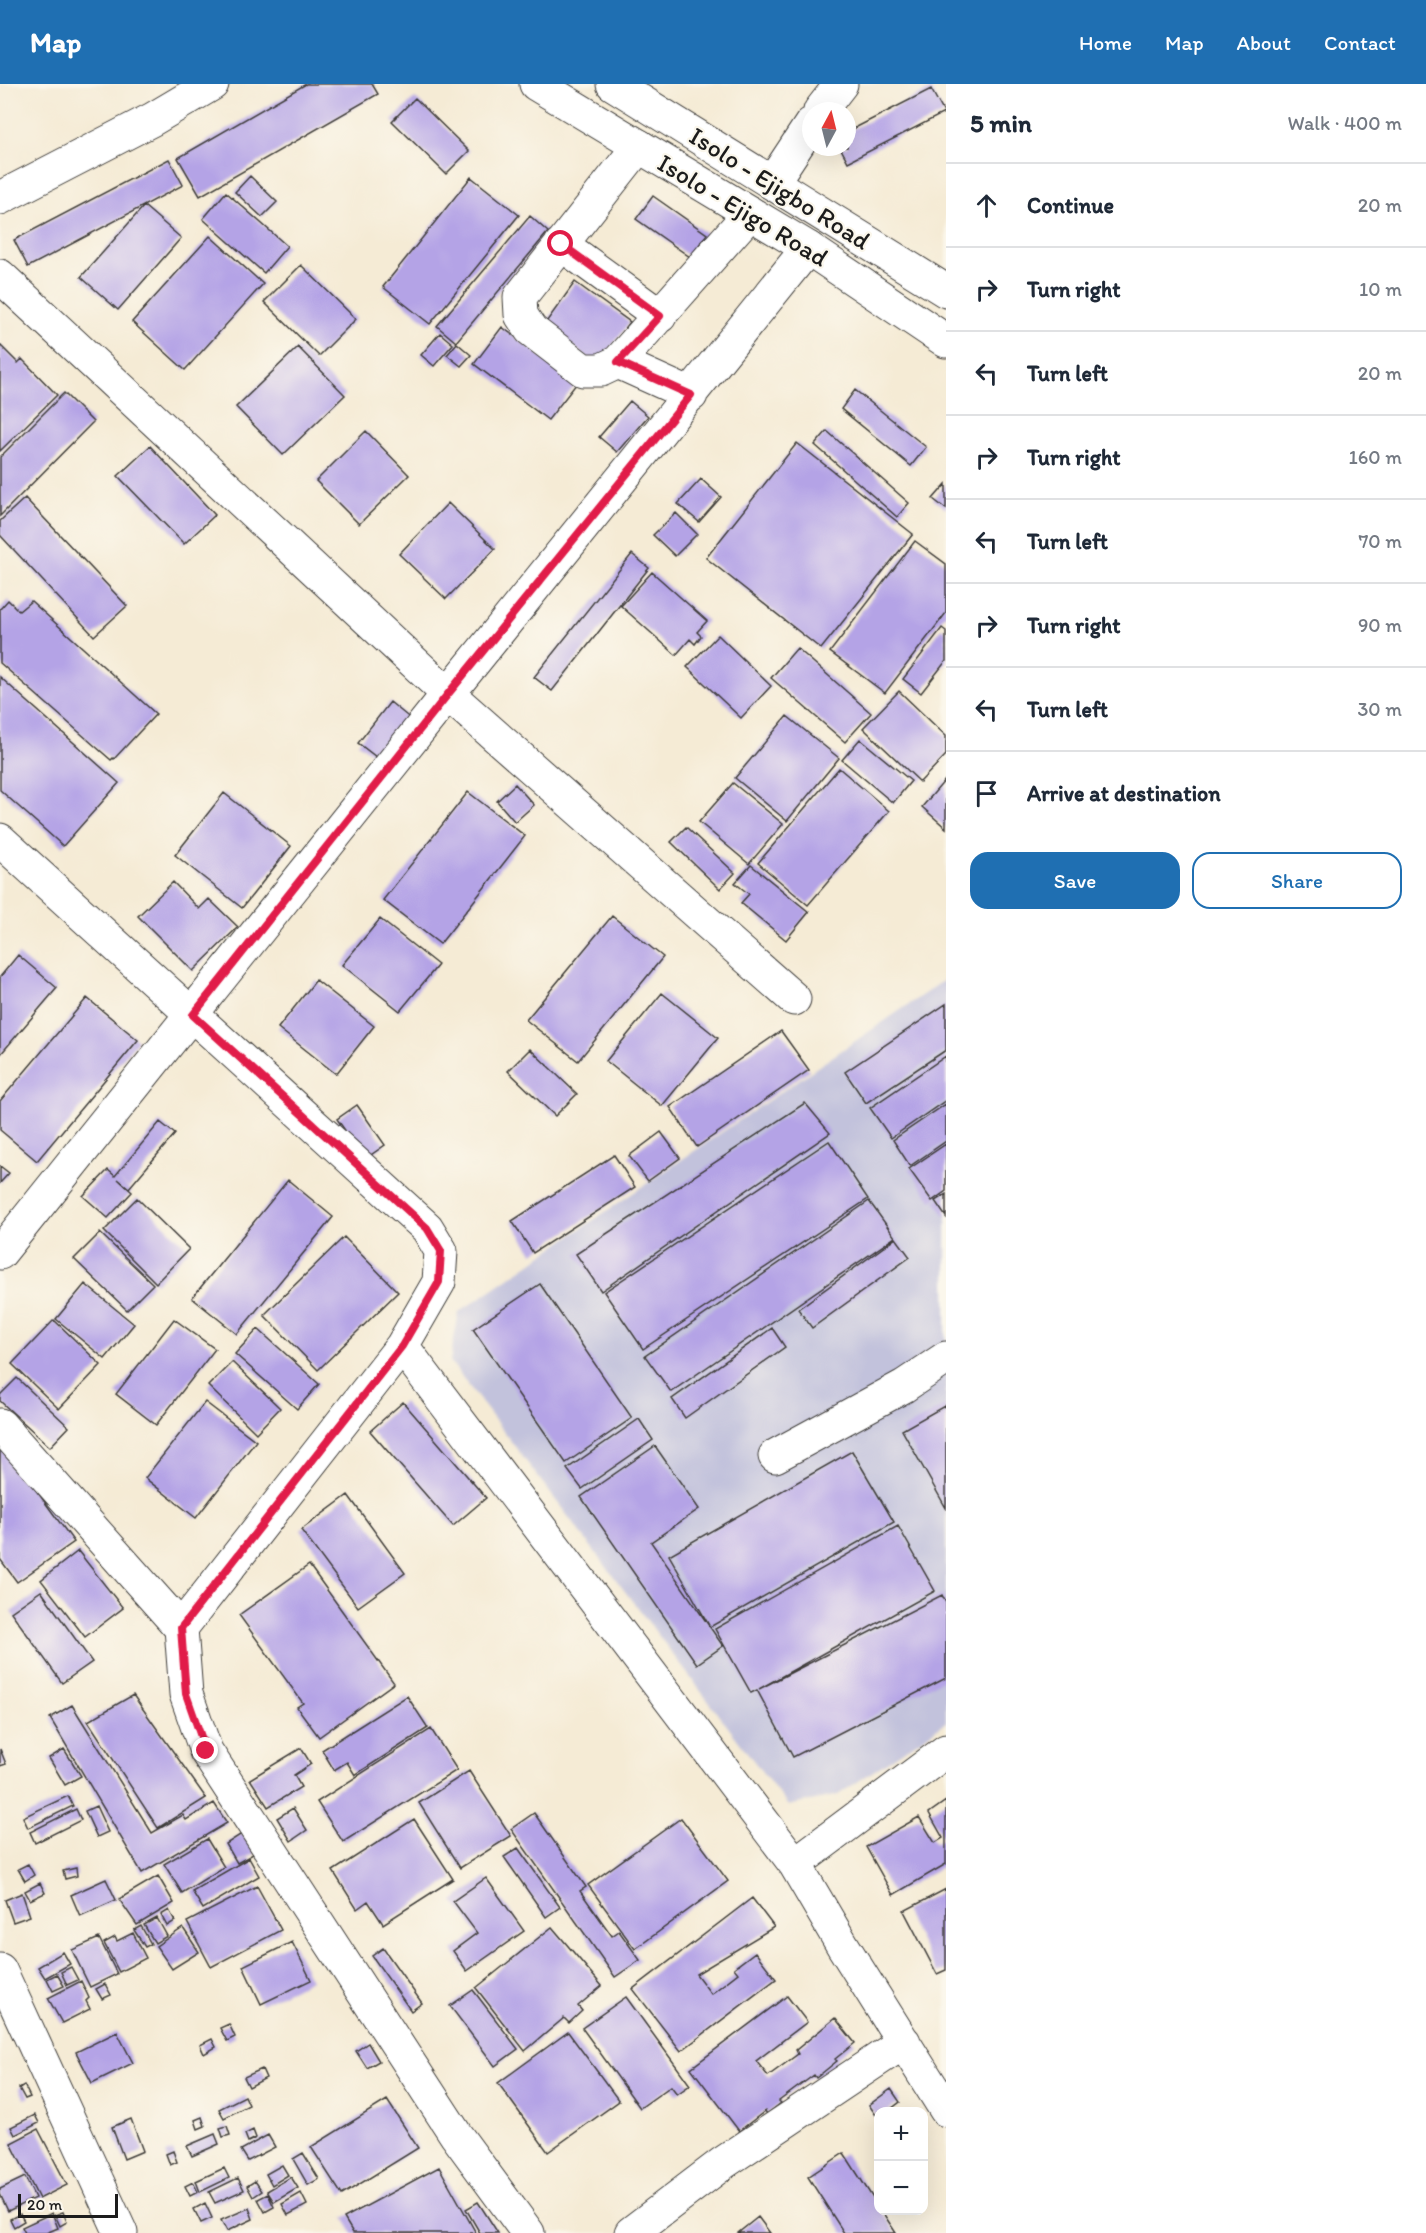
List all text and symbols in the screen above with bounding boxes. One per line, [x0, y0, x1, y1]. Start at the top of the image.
text: Map [30, 25, 81, 59]
text: Home [1079, 30, 1132, 55]
text: Map [1165, 30, 1204, 55]
text: About [1237, 30, 1291, 55]
text: Contact [1324, 30, 1396, 55]
north arrow [802, 102, 856, 156]
text: 5 min [970, 107, 1032, 139]
text: Walk · 400 m [1288, 111, 1402, 135]
street label: Isolo - Ejigbo Road [684, 120, 876, 256]
street label: Isolo - Ejigo Road [652, 146, 834, 274]
icon: ahead [970, 189, 1003, 222]
text: Continue [1027, 192, 1114, 219]
text: 20 m [1358, 193, 1402, 217]
route start [547, 230, 573, 256]
icon: right [970, 273, 1003, 306]
text: Turn right [1027, 276, 1121, 303]
text: 10 m [1359, 277, 1402, 301]
icon: left [970, 357, 1003, 390]
text: Turn left [1027, 360, 1108, 387]
text: 20 m [1358, 361, 1402, 385]
icon: right [970, 441, 1003, 474]
text: Turn right [1027, 444, 1121, 471]
text: 160 m [1349, 445, 1402, 469]
icon: left [970, 525, 1003, 558]
text: Turn left [1027, 528, 1108, 555]
text: 70 m [1358, 529, 1402, 553]
icon: right [970, 609, 1003, 642]
text: Turn right [1027, 612, 1121, 639]
text: 90 m [1358, 613, 1402, 637]
icon: left [970, 693, 1003, 726]
text: Turn left [1027, 696, 1108, 723]
text: 30 m [1357, 697, 1402, 721]
icon: arrive [970, 777, 1003, 810]
text: Arrive at destination [1027, 780, 1221, 807]
button: Save [970, 852, 1180, 909]
button: Share [1192, 852, 1402, 909]
route end [192, 1737, 218, 1763]
map controls [874, 2107, 928, 2215]
button: + [874, 2107, 928, 2161]
button: − [874, 2161, 928, 2215]
scale bar [18, 2191, 118, 2218]
text: 20 m [27, 2195, 62, 2214]

